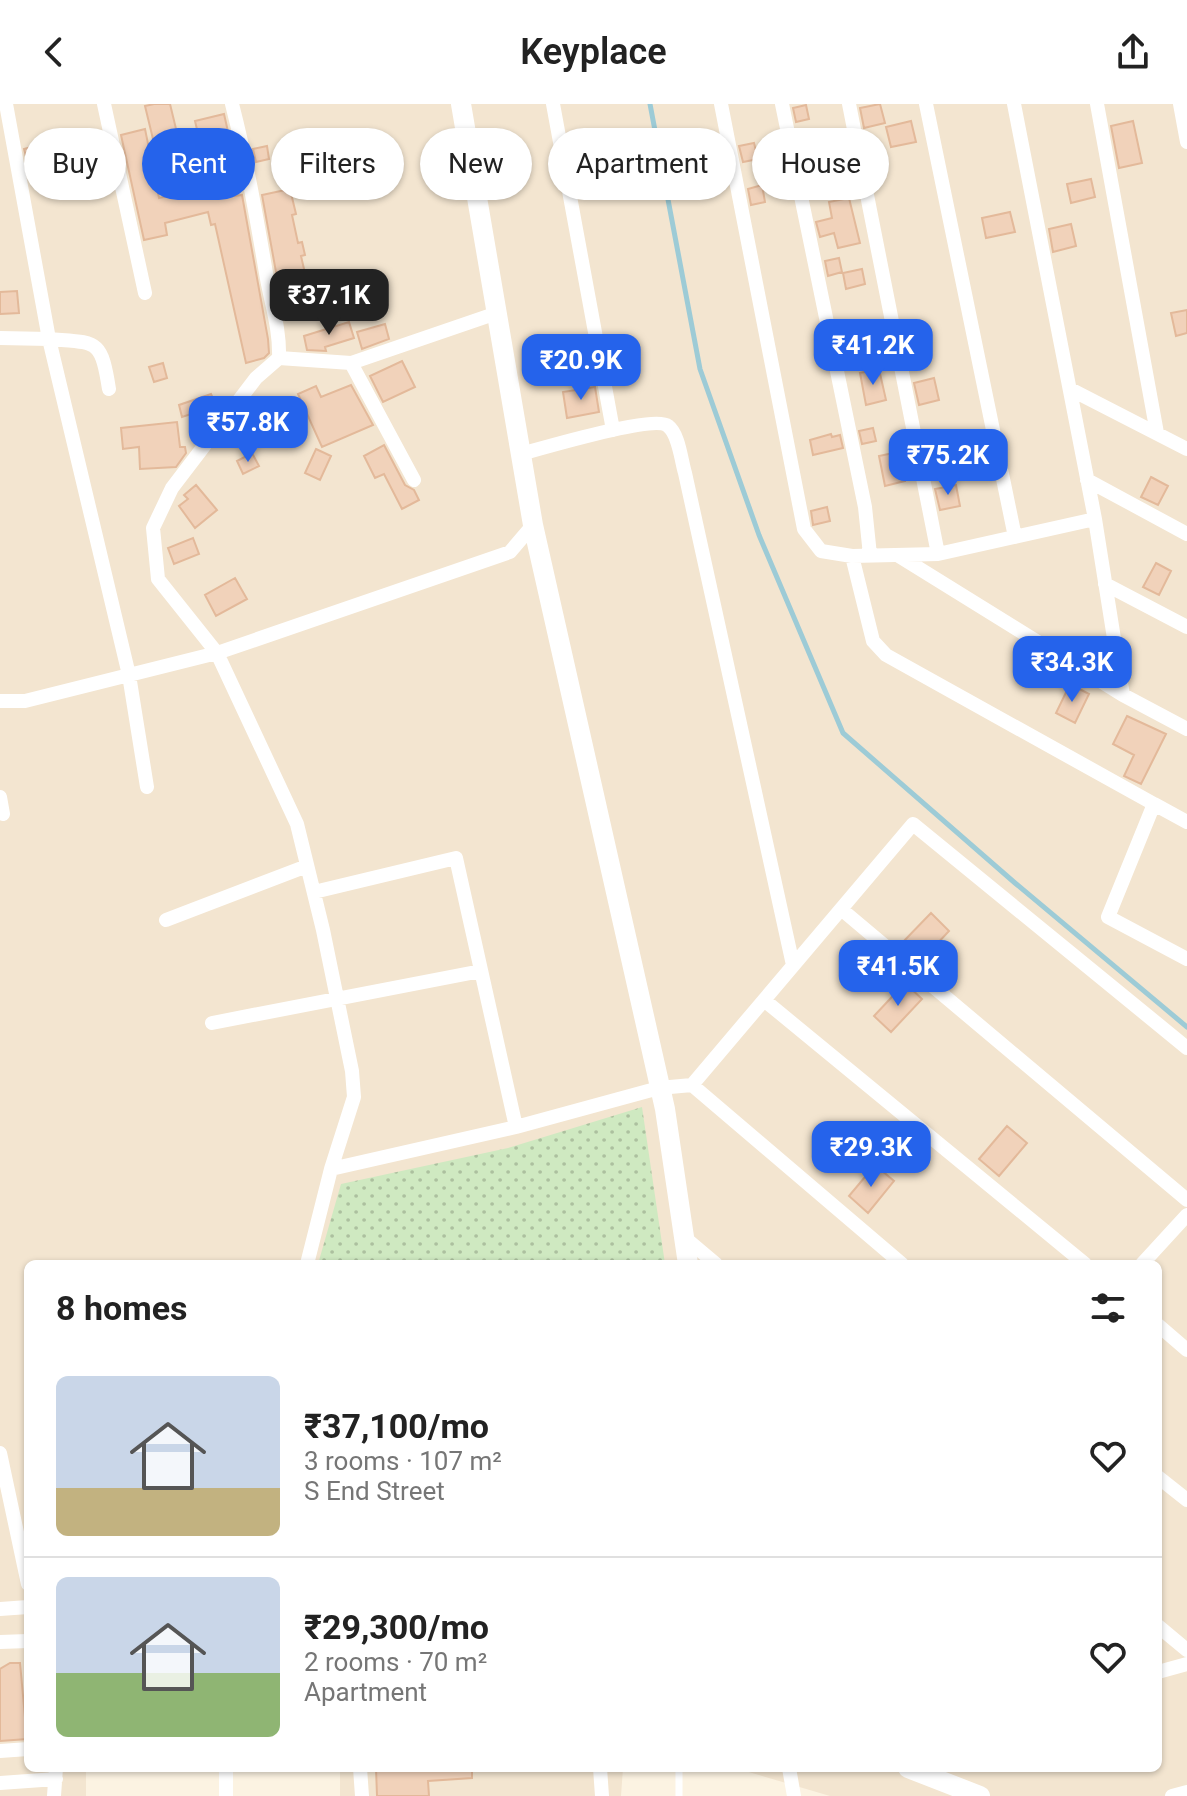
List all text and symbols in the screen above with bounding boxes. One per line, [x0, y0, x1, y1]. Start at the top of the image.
icon: back [32, 30, 76, 74]
icon: share [1111, 30, 1155, 74]
text: Keyplace [520, 31, 667, 73]
chip: Buy [24, 128, 126, 200]
chip: Rent [142, 128, 255, 200]
chip: Filters [271, 128, 404, 200]
chip: New [420, 128, 532, 200]
chip: Apartment [548, 128, 736, 200]
chip: House [752, 128, 889, 200]
pin: ₹37.1K [264, 269, 394, 337]
text: ₹37.1K [288, 280, 370, 310]
pin: ₹41.2K [808, 319, 938, 387]
text: ₹41.2K [832, 330, 914, 360]
pin: ₹20.9K [516, 334, 646, 402]
text: ₹20.9K [540, 345, 622, 375]
pin: ₹57.8K [183, 396, 313, 464]
text: ₹57.8K [207, 407, 289, 437]
pin: ₹75.2K [883, 429, 1013, 497]
text: ₹75.2K [907, 440, 989, 470]
pin: ₹34.3K [1007, 636, 1137, 704]
text: ₹34.3K [1031, 647, 1113, 677]
pin: ₹41.5K [833, 940, 963, 1008]
text: ₹41.5K [857, 951, 939, 981]
pin: ₹29.3K [806, 1121, 936, 1189]
text: ₹29.3K [830, 1132, 912, 1162]
icon: filters [1086, 1286, 1130, 1330]
text: 8 homes [56, 1288, 187, 1328]
text: ₹37,100/mo [304, 1406, 489, 1446]
icon: home [120, 1408, 216, 1504]
icon: heart [1086, 1434, 1130, 1478]
text: 3 rooms · 107 m² [304, 1446, 502, 1476]
text: S End Street [304, 1476, 445, 1506]
text: ₹29,300/mo [304, 1607, 489, 1647]
icon: home [120, 1609, 216, 1705]
icon: heart [1086, 1635, 1130, 1679]
text: 2 rooms · 70 m² [304, 1647, 487, 1677]
text: Apartment [304, 1677, 427, 1707]

